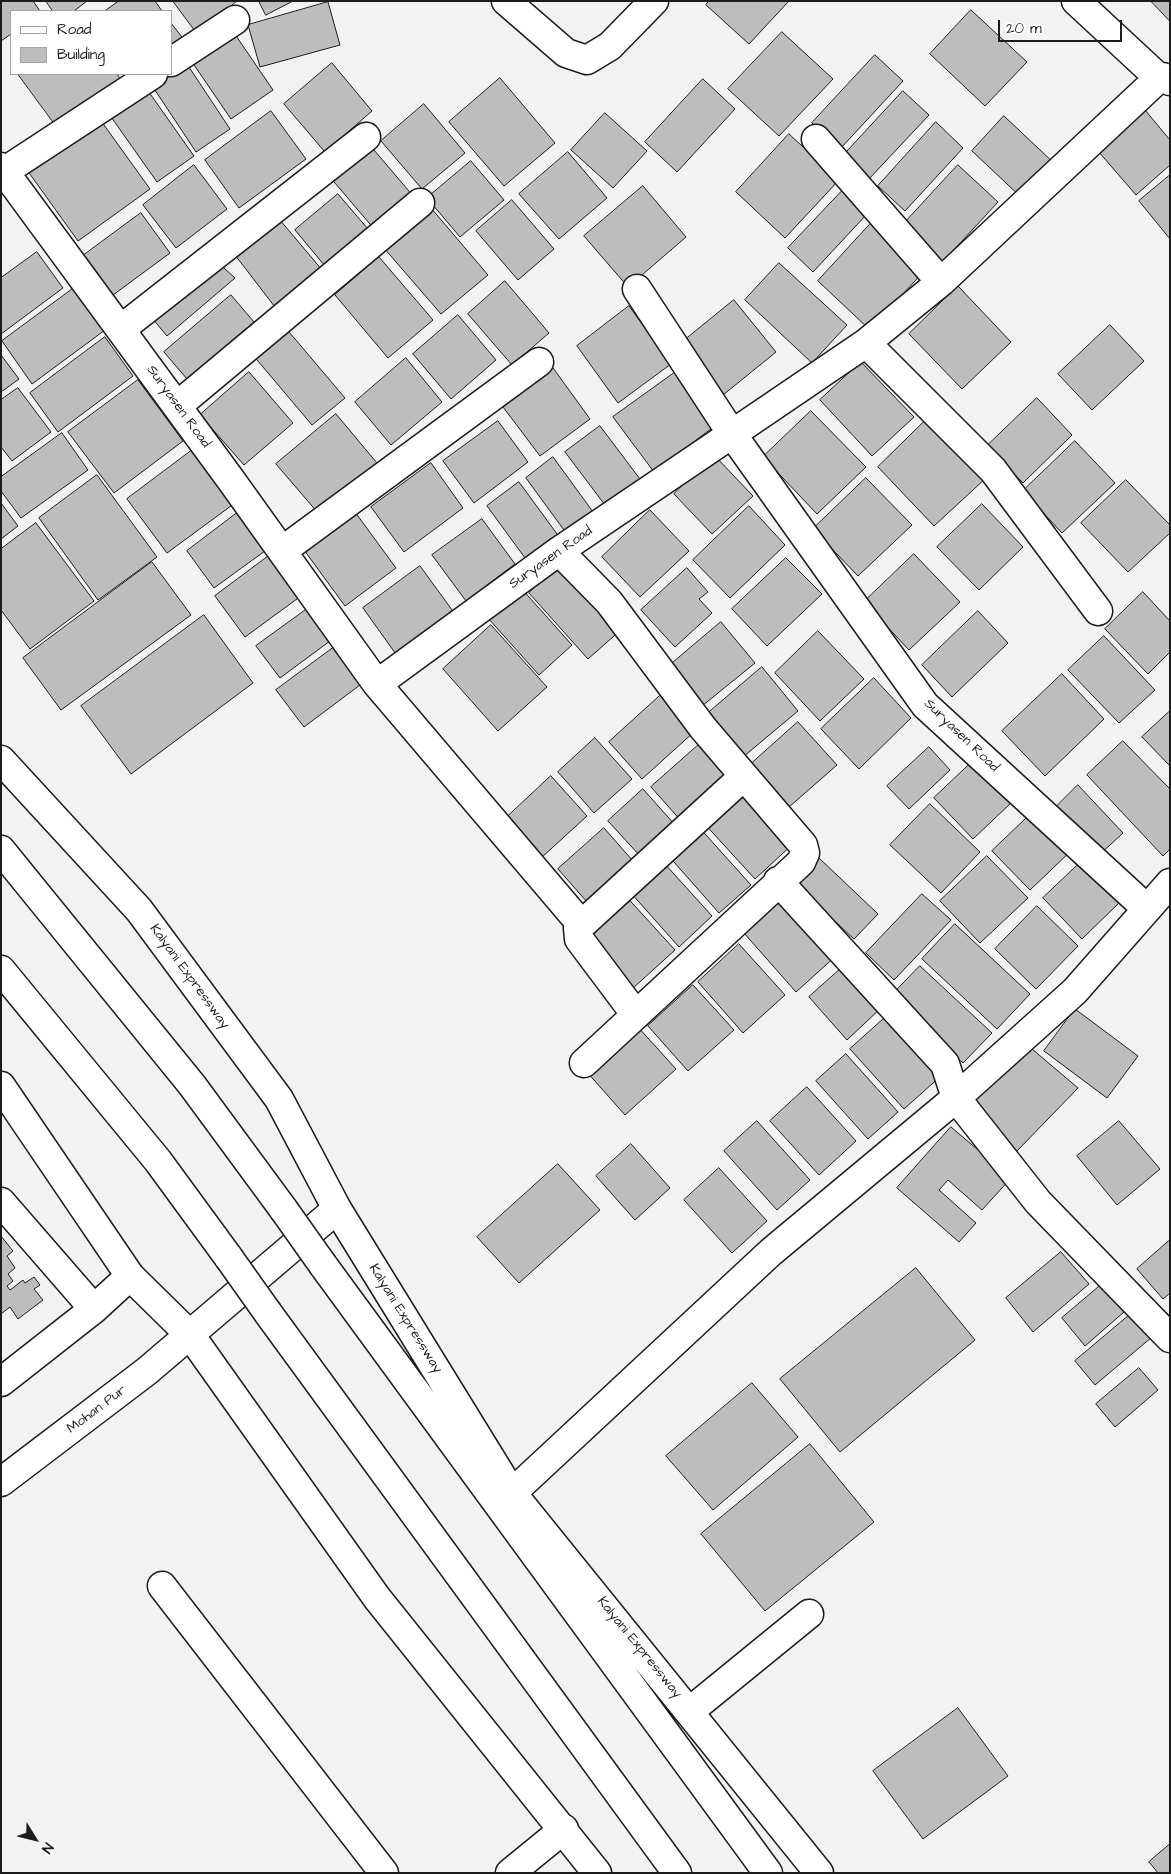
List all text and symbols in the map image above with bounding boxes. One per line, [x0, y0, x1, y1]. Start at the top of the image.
legend [10, 10, 172, 75]
scale bar [1001, 10, 1125, 42]
text: 20 m [1006, 18, 1042, 39]
text: Road [57, 19, 91, 40]
text: Building [57, 44, 105, 65]
street label: Suryasen Road [142, 362, 214, 452]
street label: Suryasen Road [506, 523, 596, 593]
street label: Suryasen Road [920, 696, 1002, 776]
street label: Kalyani Expressway [145, 921, 233, 1033]
street label: Kalyani Expressway [365, 1261, 445, 1377]
street label: Mohan Pur [64, 1382, 130, 1438]
street label: Kalyani Expressway [593, 1594, 685, 1702]
north arrow [10, 1814, 60, 1864]
text: N [36, 1838, 58, 1857]

